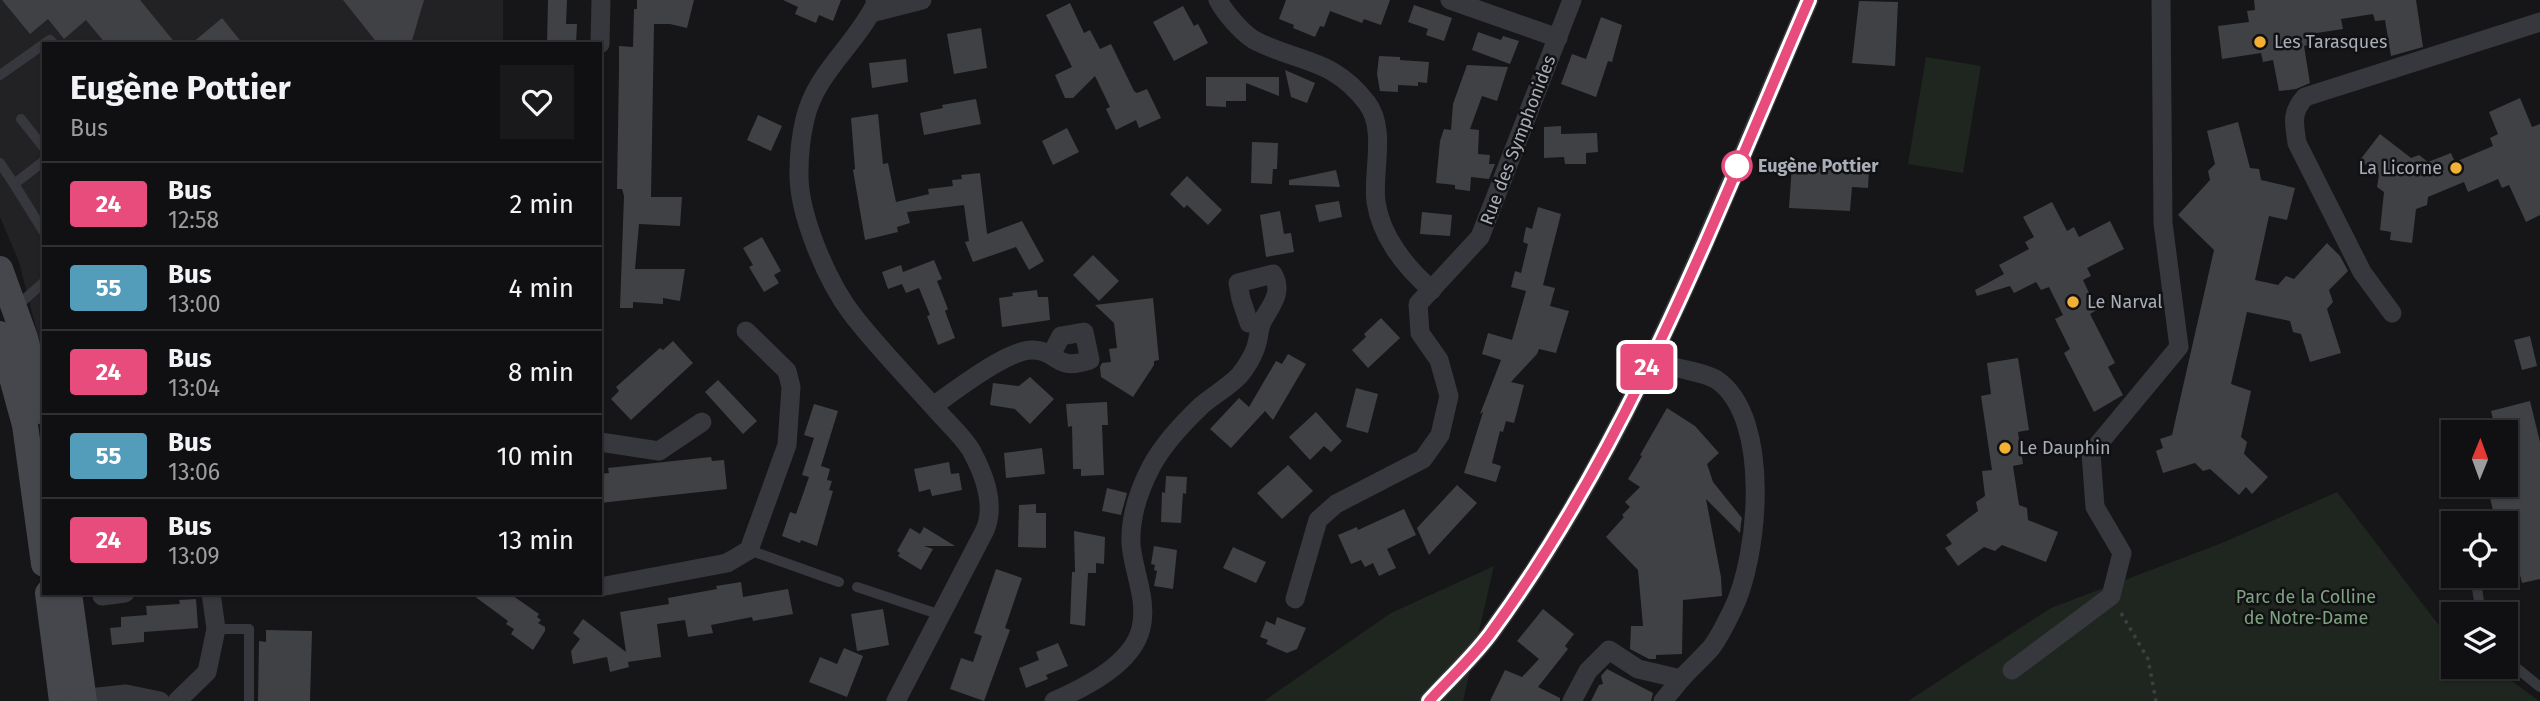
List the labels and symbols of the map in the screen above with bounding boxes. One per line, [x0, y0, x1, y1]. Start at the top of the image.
place label: Les Tarasques [2274, 31, 2388, 53]
marker: Les Tarasques [2252, 34, 2268, 50]
street label: Rue des Symphonides [1475, 52, 1561, 228]
marker: Eugène Pottier [1722, 151, 1752, 181]
place label: Eugène Pottier [1758, 155, 1879, 177]
place label: La Licorne [2359, 157, 2442, 179]
marker: La Licorne [2448, 160, 2464, 176]
place label: Le Narval [2087, 291, 2163, 313]
marker: Le Narval [2065, 294, 2081, 310]
line badge: 24 [1616, 344, 1678, 390]
north arrow [2441, 420, 2518, 497]
place label: Le Dauphin [2019, 437, 2111, 459]
marker: Le Dauphin [1997, 440, 2013, 456]
park label: Parc de la Colline de Notre-Dame [2236, 586, 2376, 629]

